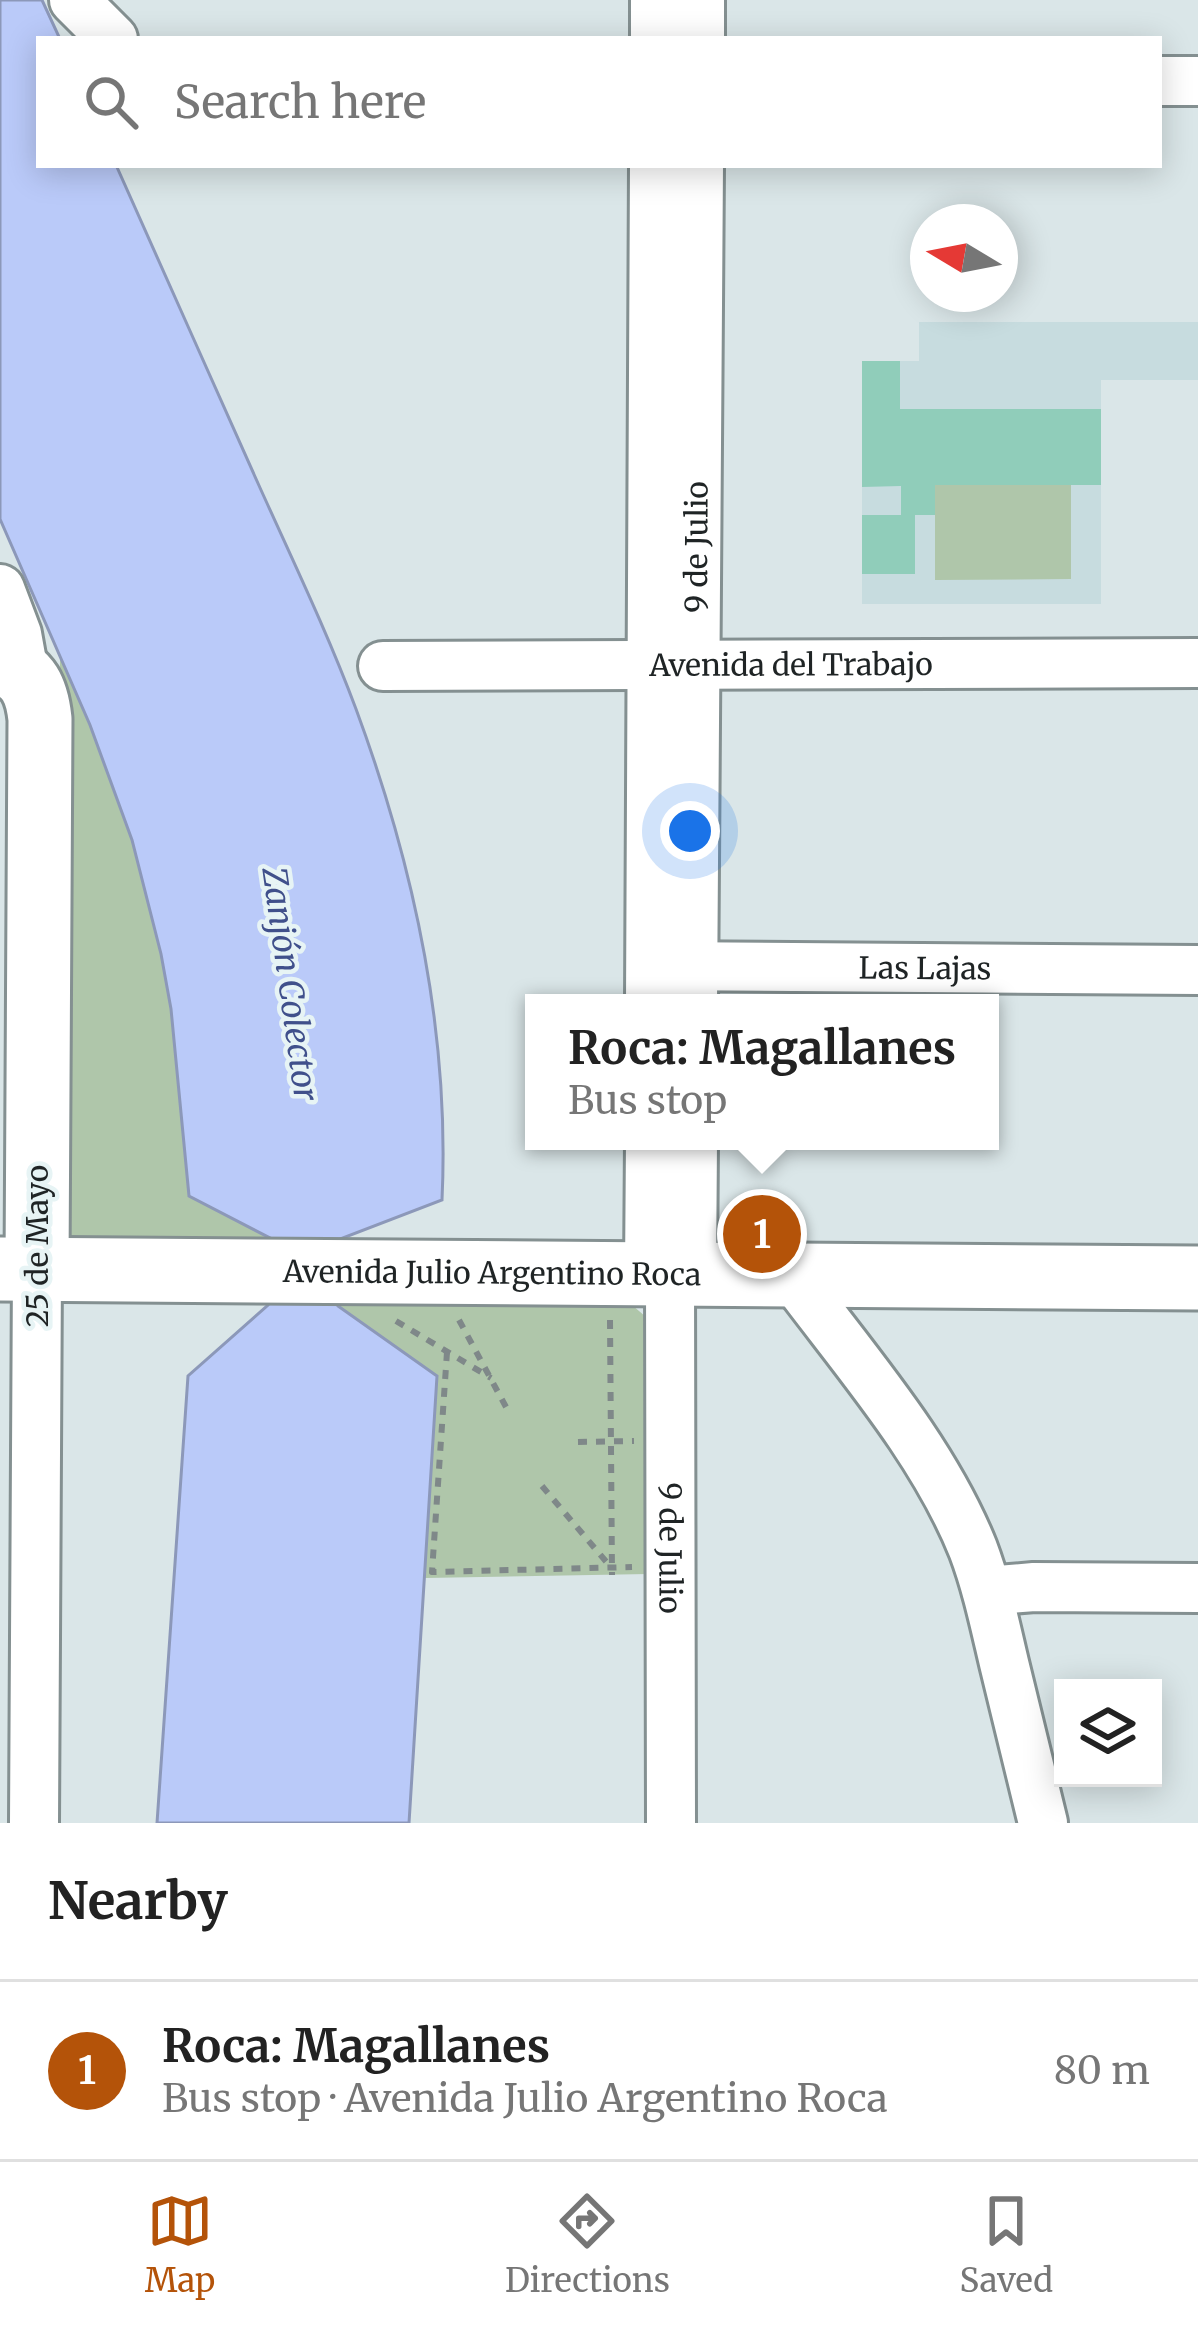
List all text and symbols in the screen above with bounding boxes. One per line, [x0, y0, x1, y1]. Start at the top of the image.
search box [36, 36, 1162, 168]
icon: search [78, 69, 144, 135]
text: Search here [174, 74, 426, 130]
north arrow [910, 204, 1018, 312]
street label: 9 de Julio [677, 481, 716, 613]
street label: Avenida del Trabajo [648, 645, 933, 684]
your location [660, 801, 720, 861]
water label: Zanjón Colector [253, 864, 327, 1104]
street label: Las Lajas [858, 948, 992, 987]
popup [525, 994, 999, 1150]
text: Roca: Magallanes [568, 1020, 956, 1076]
text: Bus stop [568, 1076, 727, 1125]
street label: 25 de Mayo [18, 1165, 56, 1327]
pin: 1 [723, 1189, 801, 1279]
street label: Avenida Julio Argentino Roca [282, 1252, 701, 1293]
street label: 9 de Julio [651, 1482, 690, 1614]
map controls [1054, 1679, 1162, 1787]
button: layers [1054, 1679, 1162, 1787]
text: Nearby [48, 1869, 228, 1933]
text: Roca: Magallanes [162, 2018, 550, 2074]
text: 1 [78, 2046, 96, 2095]
text: 80 m [1054, 2046, 1150, 2095]
text: Bus stop · Avenida Julio Argentino Roca [162, 2074, 888, 2123]
tab: Map [145, 2188, 215, 2301]
tab: Directions [505, 2188, 670, 2301]
tab: Saved [960, 2188, 1053, 2301]

